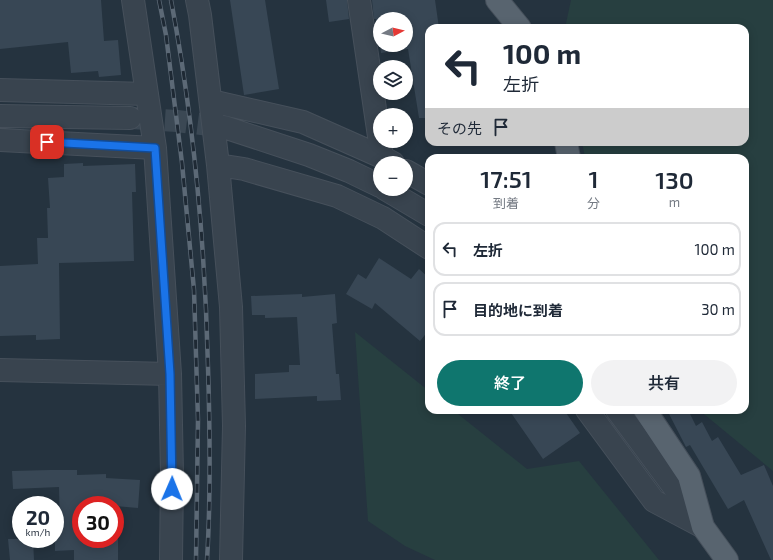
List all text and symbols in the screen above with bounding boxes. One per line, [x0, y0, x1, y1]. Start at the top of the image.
north arrow [373, 12, 413, 52]
map controls [373, 12, 413, 196]
text: 100 m [503, 36, 581, 70]
icon: left [437, 40, 489, 92]
button: layers [373, 60, 413, 100]
text: 左折 [503, 73, 539, 95]
button: + [373, 108, 413, 148]
icon: arrive [490, 116, 512, 138]
text: その先 [437, 119, 482, 137]
pin [30, 125, 64, 159]
icon: arrive [36, 131, 58, 153]
button: − [373, 156, 413, 196]
text: 17:51 [480, 164, 532, 193]
text: 1 [589, 164, 599, 193]
text: 130 [655, 165, 694, 194]
text: m [669, 194, 680, 210]
text: 到着 [493, 195, 519, 211]
text: 分 [587, 195, 600, 211]
icon: left [439, 238, 461, 260]
text: 100 m [694, 240, 735, 258]
text: 左折 [473, 241, 503, 259]
icon: arrive [439, 298, 461, 320]
text: 30 m [701, 300, 735, 318]
text: 目的地に到着 [473, 301, 563, 319]
button: 終了 [437, 360, 583, 406]
button: 共有 [591, 360, 737, 406]
position arrow [151, 468, 193, 510]
speed limit sign: 30 [72, 496, 124, 548]
text: 20 [26, 505, 50, 529]
text: km/h [26, 526, 50, 538]

